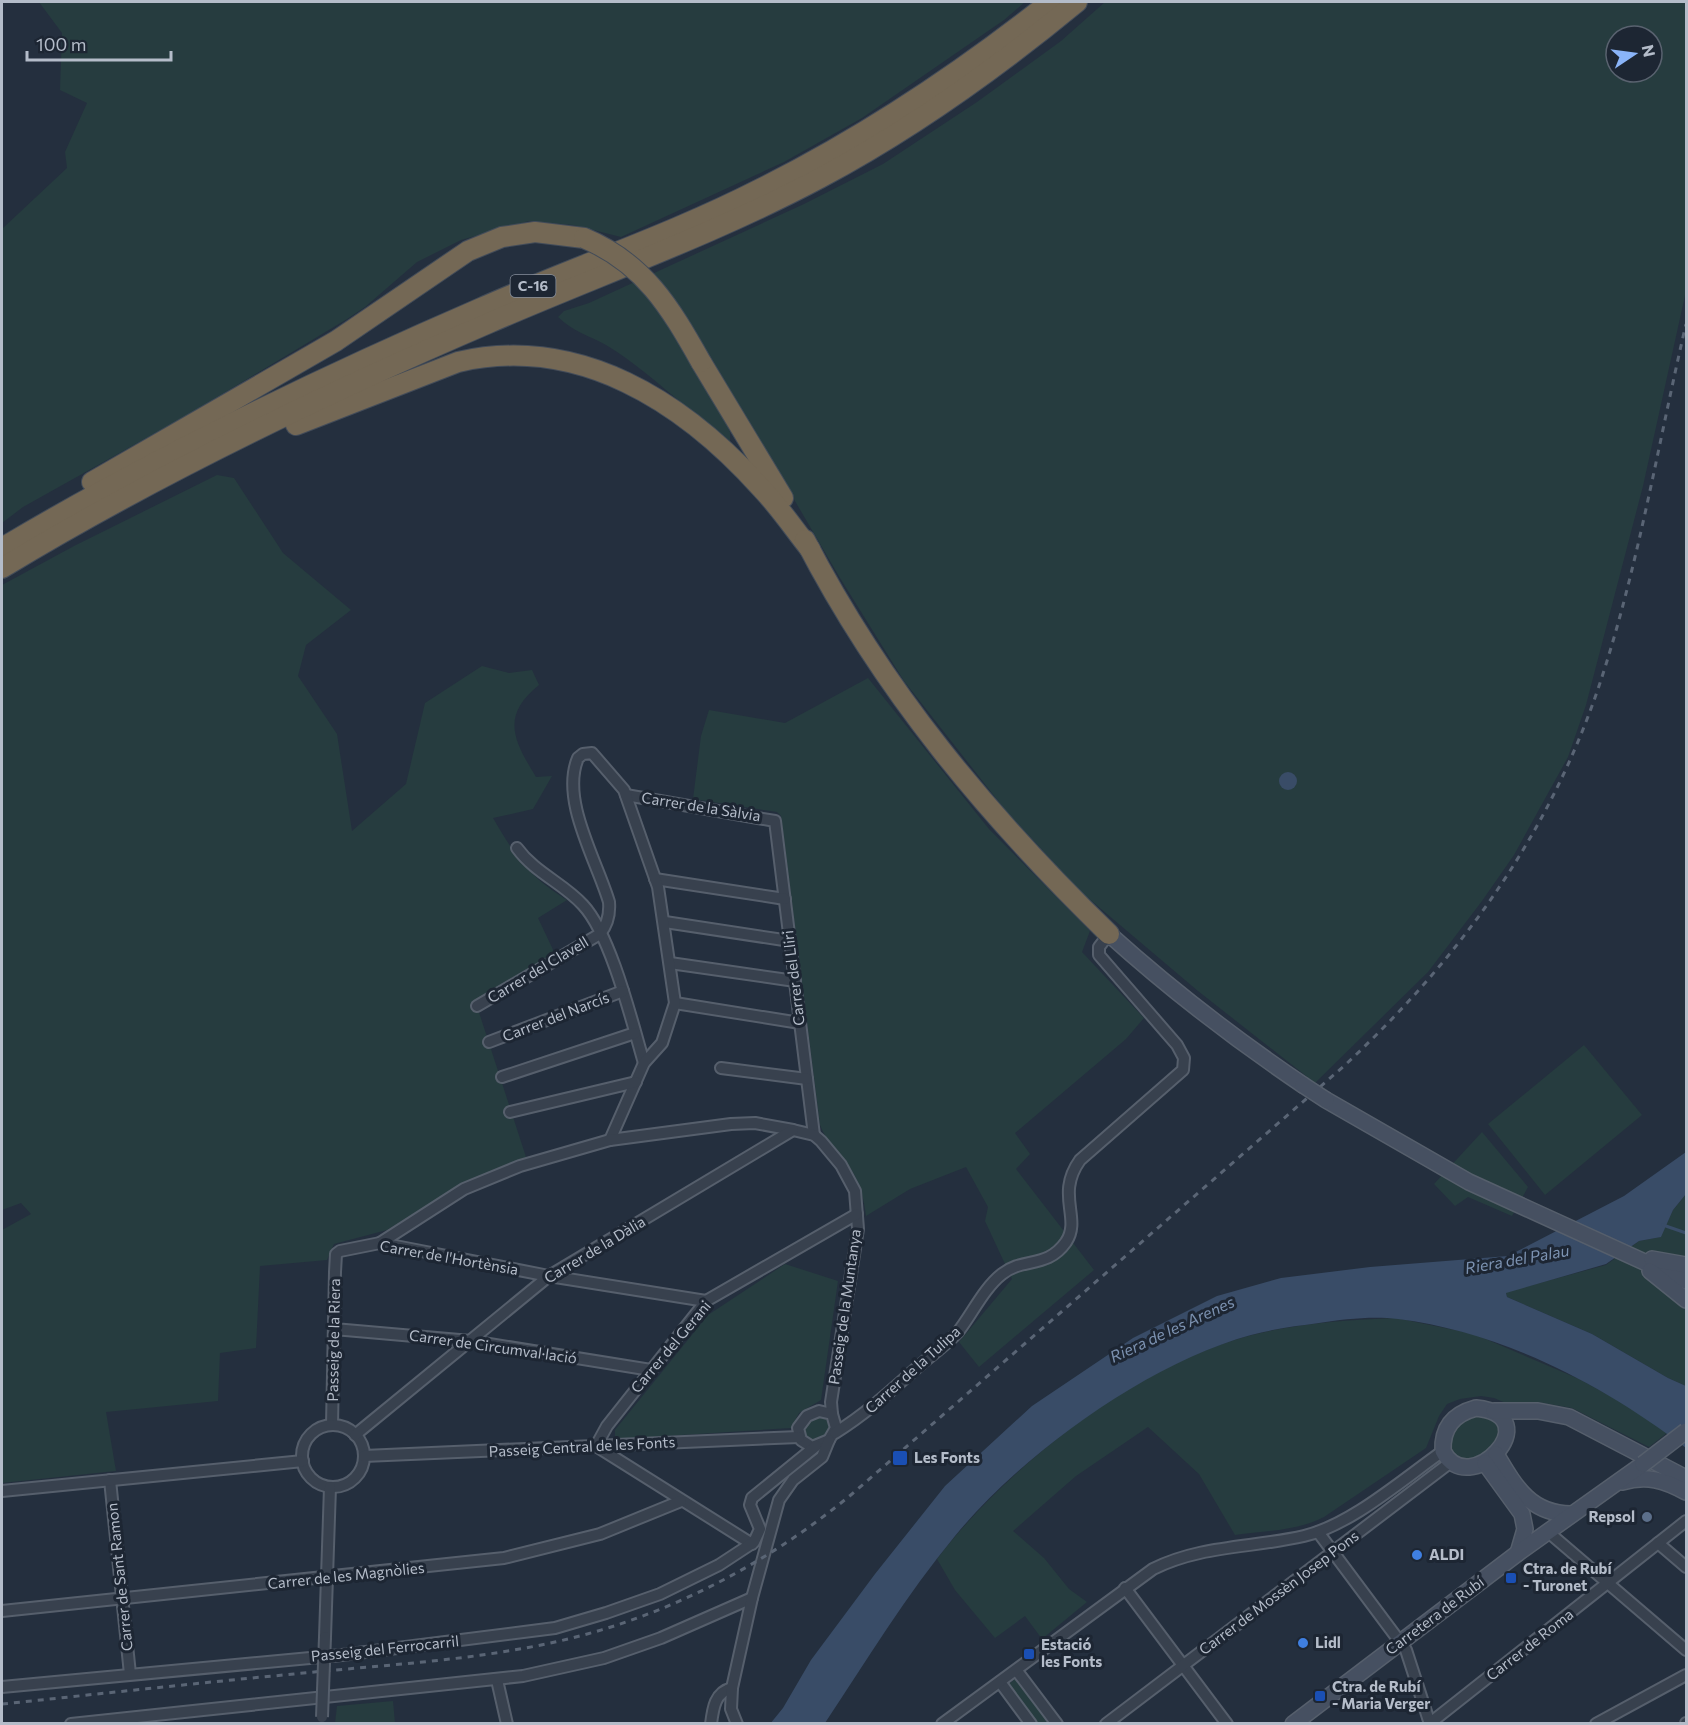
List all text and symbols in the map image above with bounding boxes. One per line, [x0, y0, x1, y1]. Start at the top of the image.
scale bar [27, 24, 171, 62]
north arrow [1604, 24, 1664, 84]
text: 100 m [36, 33, 86, 55]
text: N [1638, 43, 1660, 58]
road number: C-16 [510, 275, 556, 297]
street label: Carrer de la Sàlvia [640, 788, 762, 824]
street label: Carrer del Lliri [778, 929, 808, 1027]
street label: Carrer del Clavell [484, 932, 591, 1006]
street label: Carrer del Narcís [500, 987, 612, 1045]
street label: Carrer de la Dàlia [541, 1212, 648, 1286]
street label: Passeig de la Muntanya [824, 1228, 864, 1386]
street label: Carrer de l'Hortènsia [379, 1236, 520, 1278]
water label: Riera del Palau [1463, 1240, 1571, 1277]
street label: Passeig de la Riera [323, 1278, 343, 1402]
water label: Riera de les Arenes [1107, 1291, 1237, 1366]
street label: Carrer del Gerani [626, 1297, 714, 1396]
street label: Carrer de la Tulipa [861, 1322, 964, 1417]
street label: Carrer de Circumval·lació [408, 1325, 578, 1367]
street label: Passeig Central de les Fonts [488, 1432, 676, 1460]
place label: Les Fonts [914, 1448, 980, 1466]
marker: Les Fonts [891, 1449, 909, 1467]
street label: Carrer de Sant Ramon [102, 1502, 136, 1652]
place label: Repsol [1589, 1507, 1635, 1525]
marker: Repsol [1640, 1510, 1654, 1524]
street label: Carrer de Mossèn Josep Pons [1195, 1526, 1362, 1658]
place label: ALDI [1429, 1545, 1464, 1563]
marker: ALDI [1410, 1548, 1424, 1562]
street label: Carrer de les Magnòlies [267, 1558, 425, 1592]
place label: Ctra. de Rubí - Turonet [1523, 1559, 1612, 1594]
marker: Ctra. de Rubí - Turonet [1504, 1571, 1518, 1585]
street label: Carretera de Rubí [1382, 1572, 1488, 1658]
street label: Carrer de Roma [1482, 1605, 1577, 1684]
street label: Passeig del Ferrocarril [310, 1631, 460, 1665]
place label: Lidl [1315, 1633, 1341, 1651]
place label: Estació les Fonts [1041, 1635, 1102, 1670]
marker: Lidl [1296, 1636, 1310, 1650]
marker: Estació les Fonts [1022, 1647, 1036, 1661]
place label: Ctra. de Rubí - Maria Verger [1332, 1677, 1430, 1712]
marker: Ctra. de Rubí - Maria Verger [1313, 1689, 1327, 1703]

